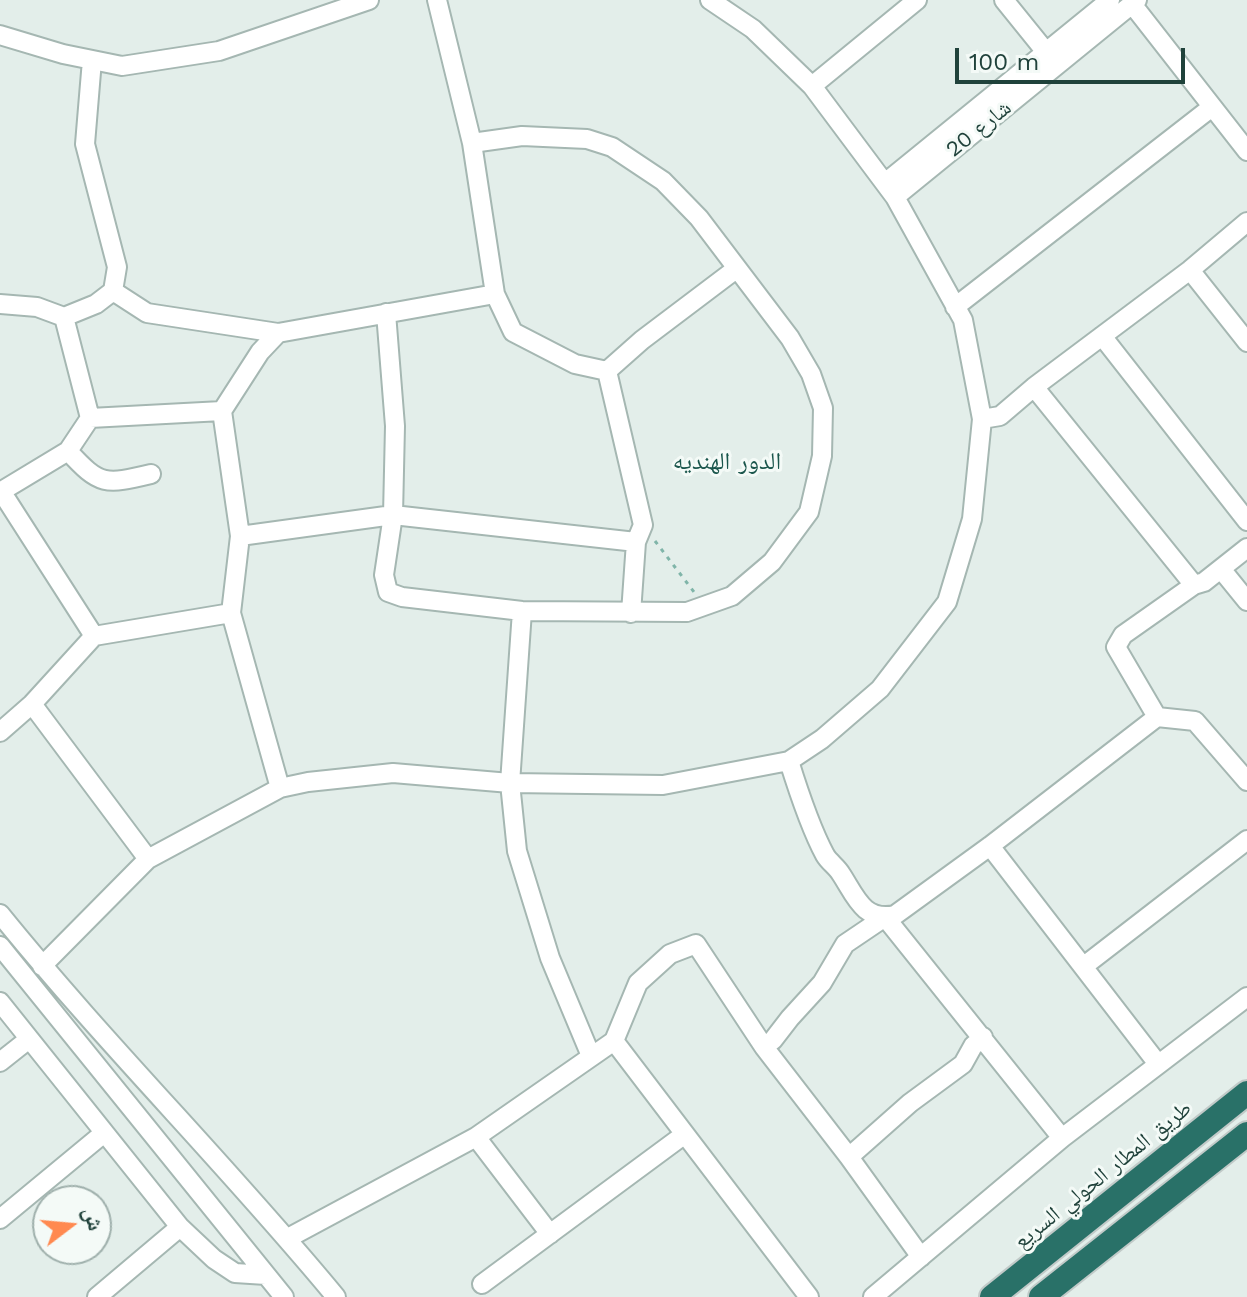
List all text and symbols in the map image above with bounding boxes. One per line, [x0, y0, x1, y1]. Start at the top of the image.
scale bar [959, 32, 1189, 82]
text: 100 m [969, 48, 1039, 76]
street label: شارع 20 [941, 95, 1017, 163]
district label: الدور الهنديه [673, 448, 781, 476]
street label: طريق المطار الحولي السريع [1009, 1095, 1197, 1255]
north arrow [32, 1185, 112, 1265]
text: ش [78, 1204, 109, 1233]

